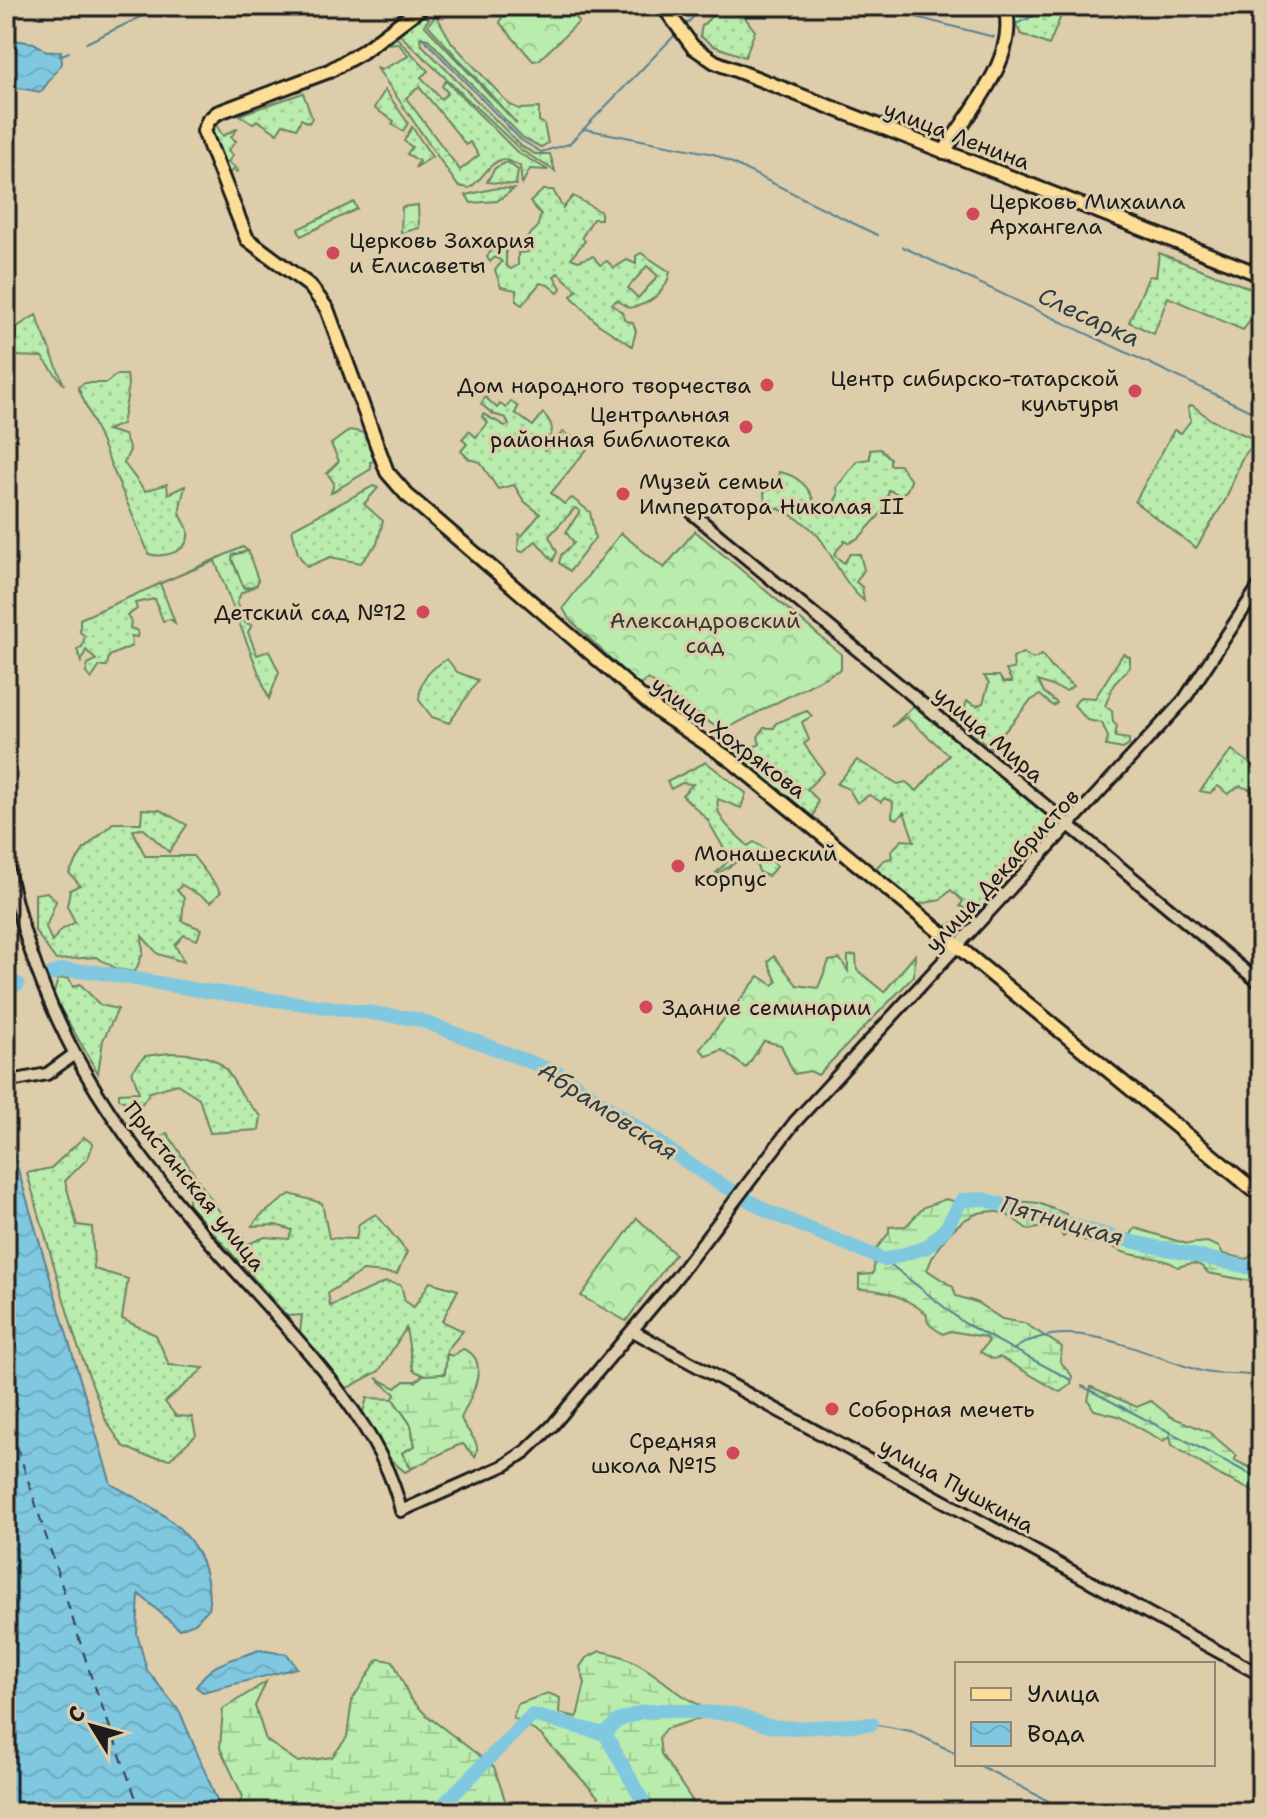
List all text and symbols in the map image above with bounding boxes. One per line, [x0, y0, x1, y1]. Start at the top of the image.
street label: улица Ленина [880, 94, 1034, 177]
place label: Церковь Михаила Архангела [989, 187, 1186, 241]
marker: Церковь Михаила Архангела [964, 205, 982, 223]
place label: Церковь Захария и Елисаветы [349, 226, 535, 280]
marker: Церковь Захария и Елисаветы [324, 244, 342, 262]
water label: Слесарка [1033, 279, 1145, 355]
place label: Центр сибирско-татарской культуры [830, 364, 1119, 418]
place label: Дом народного творчества [457, 371, 751, 400]
marker: Дом народного творчества [758, 376, 776, 394]
marker: Центр сибирско-татарской культуры [1126, 382, 1144, 400]
place label: Центральная районная библиотека [490, 400, 730, 454]
marker: Центральная районная библиотека [737, 418, 755, 436]
place label: Музей семьи Императора Николая II [639, 467, 904, 521]
marker: Музей семьи Императора Николая II [614, 485, 632, 503]
place label: Детский сад №12 [214, 598, 407, 627]
marker: Детский сад №12 [414, 603, 432, 621]
park label: Александровский сад [610, 606, 800, 660]
street label: улица Хохрякова [645, 670, 812, 805]
street label: улица Мира [927, 680, 1050, 789]
street label: улица Декабристов [919, 782, 1086, 958]
place label: Монашеский корпус [694, 839, 837, 893]
marker: Монашеский корпус [669, 857, 687, 875]
place label: Здание семинарии [662, 993, 871, 1022]
marker: Здание семинарии [637, 998, 655, 1016]
water label: Абрамовская [532, 1054, 684, 1168]
street label: Пристанская улица [117, 1095, 272, 1277]
water label: Пятницкая [997, 1188, 1127, 1254]
place label: Соборная мечеть [848, 1395, 1035, 1424]
marker: Соборная мечеть [823, 1400, 841, 1418]
place label: Средняя школа №15 [591, 1426, 717, 1480]
street label: улица Пушкина [874, 1431, 1040, 1540]
marker: Средняя школа №15 [724, 1444, 742, 1462]
legend [955, 1662, 1215, 1766]
text: Улица [1027, 1678, 1100, 1710]
north arrow [52, 1686, 132, 1766]
text: С [61, 1700, 92, 1728]
text: Вода [1027, 1718, 1085, 1750]

